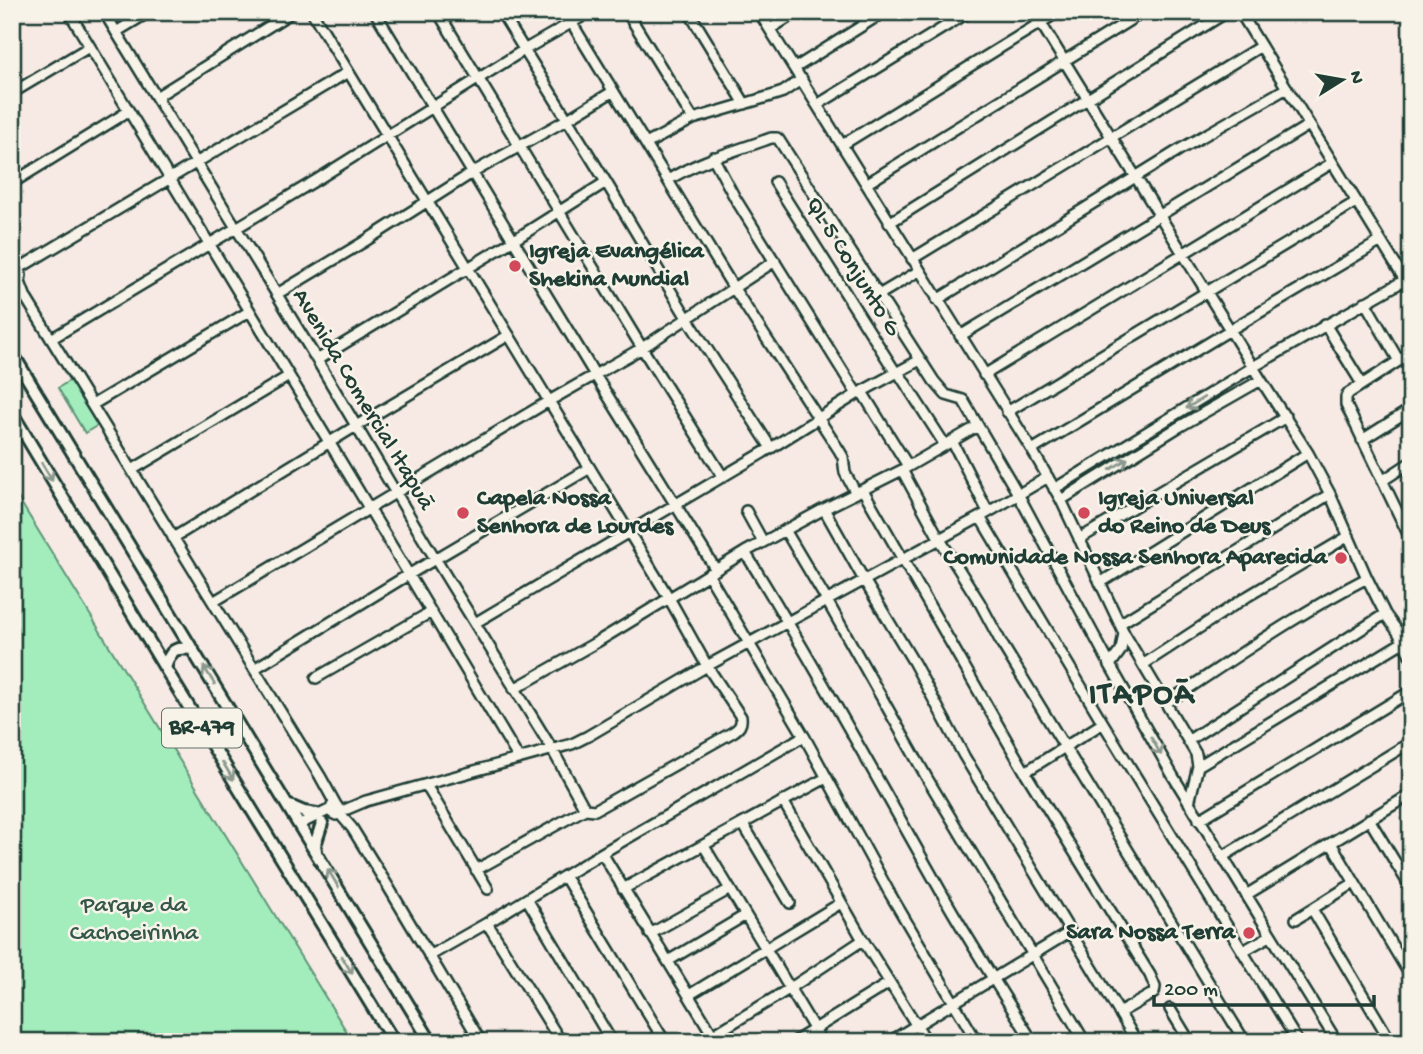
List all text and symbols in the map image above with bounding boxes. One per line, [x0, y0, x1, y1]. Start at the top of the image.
north arrow [1308, 46, 1378, 116]
text: N [1343, 69, 1368, 86]
street label: QL 5 Conjunto G [798, 192, 907, 343]
place label: Igreja Evangélica Shekina Mundial [529, 238, 705, 295]
marker: Igreja Evangélica Shekina Mundial [507, 258, 523, 274]
street label: Avenida Comercial Itapuã [284, 284, 440, 517]
one-way arrow [1185, 397, 1205, 411]
one-way arrow [1108, 457, 1128, 471]
one-way arrow [41, 461, 55, 481]
place label: Capela Nossa Senhora de Lourdes [477, 485, 674, 542]
place label: Igreja Universal do Reino de Deus [1098, 485, 1271, 542]
marker: Capela Nossa Senhora de Lourdes [455, 505, 471, 521]
marker: Igreja Universal do Reino de Deus [1076, 505, 1092, 521]
place label: Comunidade Nossa Senhora Aparecida [944, 544, 1329, 573]
marker: Comunidade Nossa Senhora Aparecida [1333, 550, 1349, 566]
one-way arrow [202, 666, 216, 686]
district label: ITAPOÃ [1089, 677, 1195, 715]
road number: BR-479 [162, 708, 242, 748]
one-way arrow [1149, 736, 1163, 756]
one-way arrow [222, 761, 236, 781]
one-way arrow [325, 869, 339, 889]
park label: Parque da Cachoeirinha [70, 892, 199, 949]
place label: Sara Nossa Terra [1066, 919, 1237, 948]
marker: Sara Nossa Terra [1241, 925, 1257, 941]
one-way arrow [340, 955, 354, 975]
scale bar [1154, 963, 1374, 1007]
text: 200 m [1164, 979, 1218, 1004]

